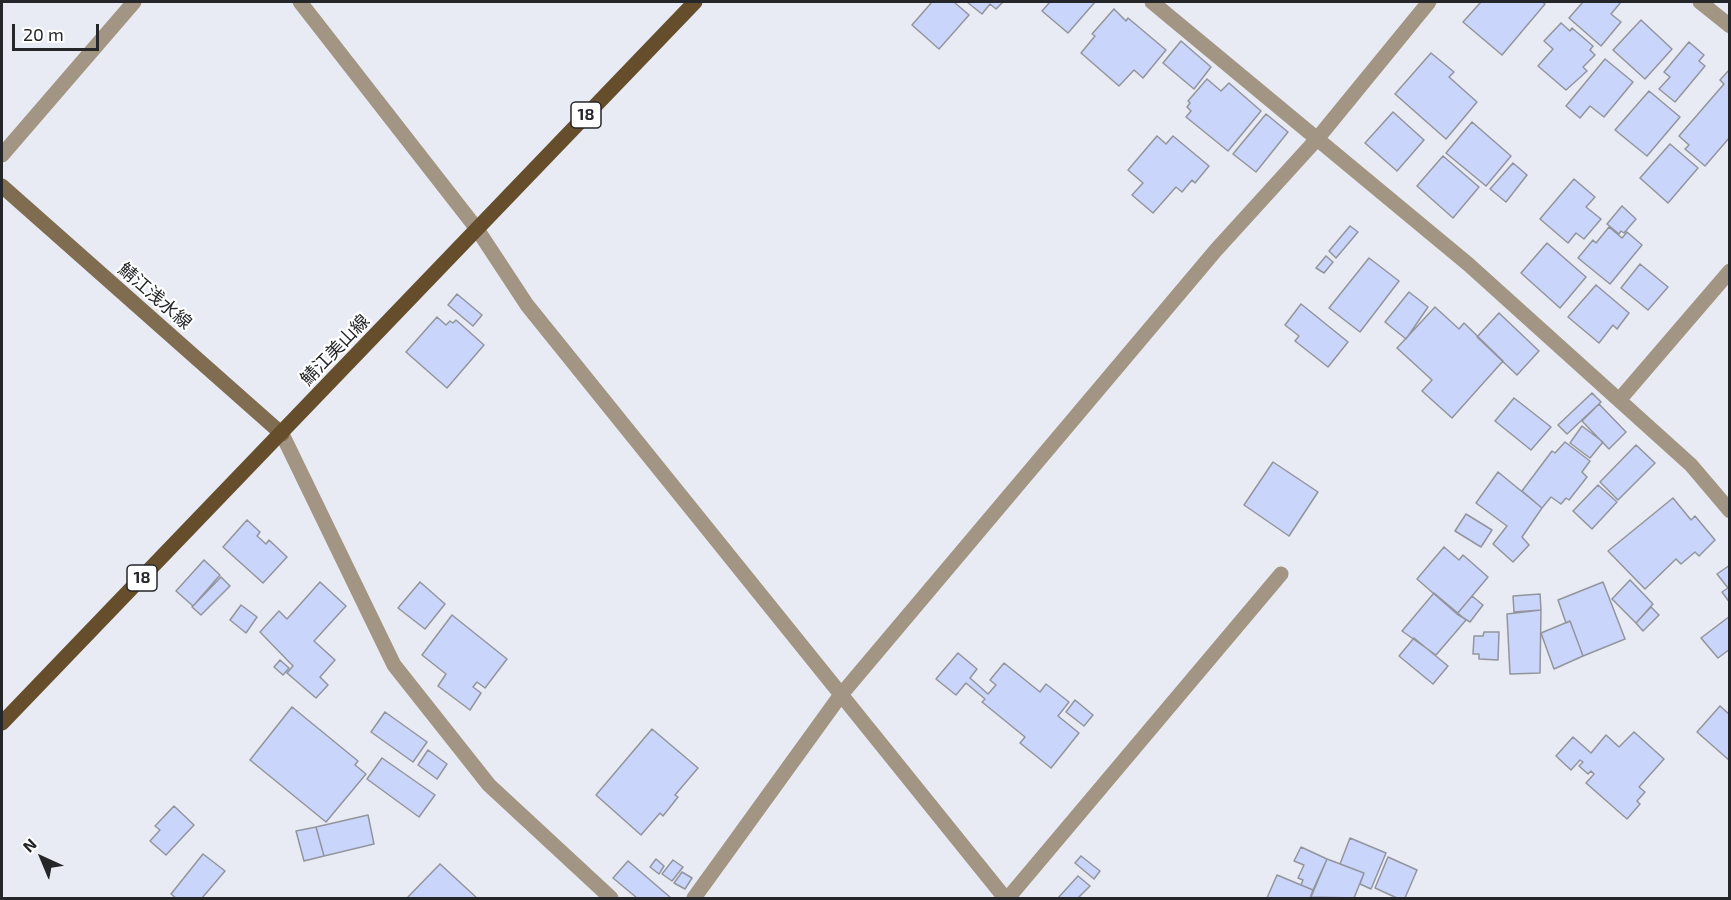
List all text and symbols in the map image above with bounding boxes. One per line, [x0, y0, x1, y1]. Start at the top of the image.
scale bar [15, 12, 102, 50]
text: 20 m [23, 23, 64, 45]
road number: 18 [571, 102, 601, 128]
street label: 鯖江浅水線 [114, 258, 196, 334]
street label: 鯖江美山線 [296, 310, 374, 390]
road number: 18 [127, 565, 157, 591]
north arrow [12, 828, 72, 888]
text: N [18, 834, 40, 856]

